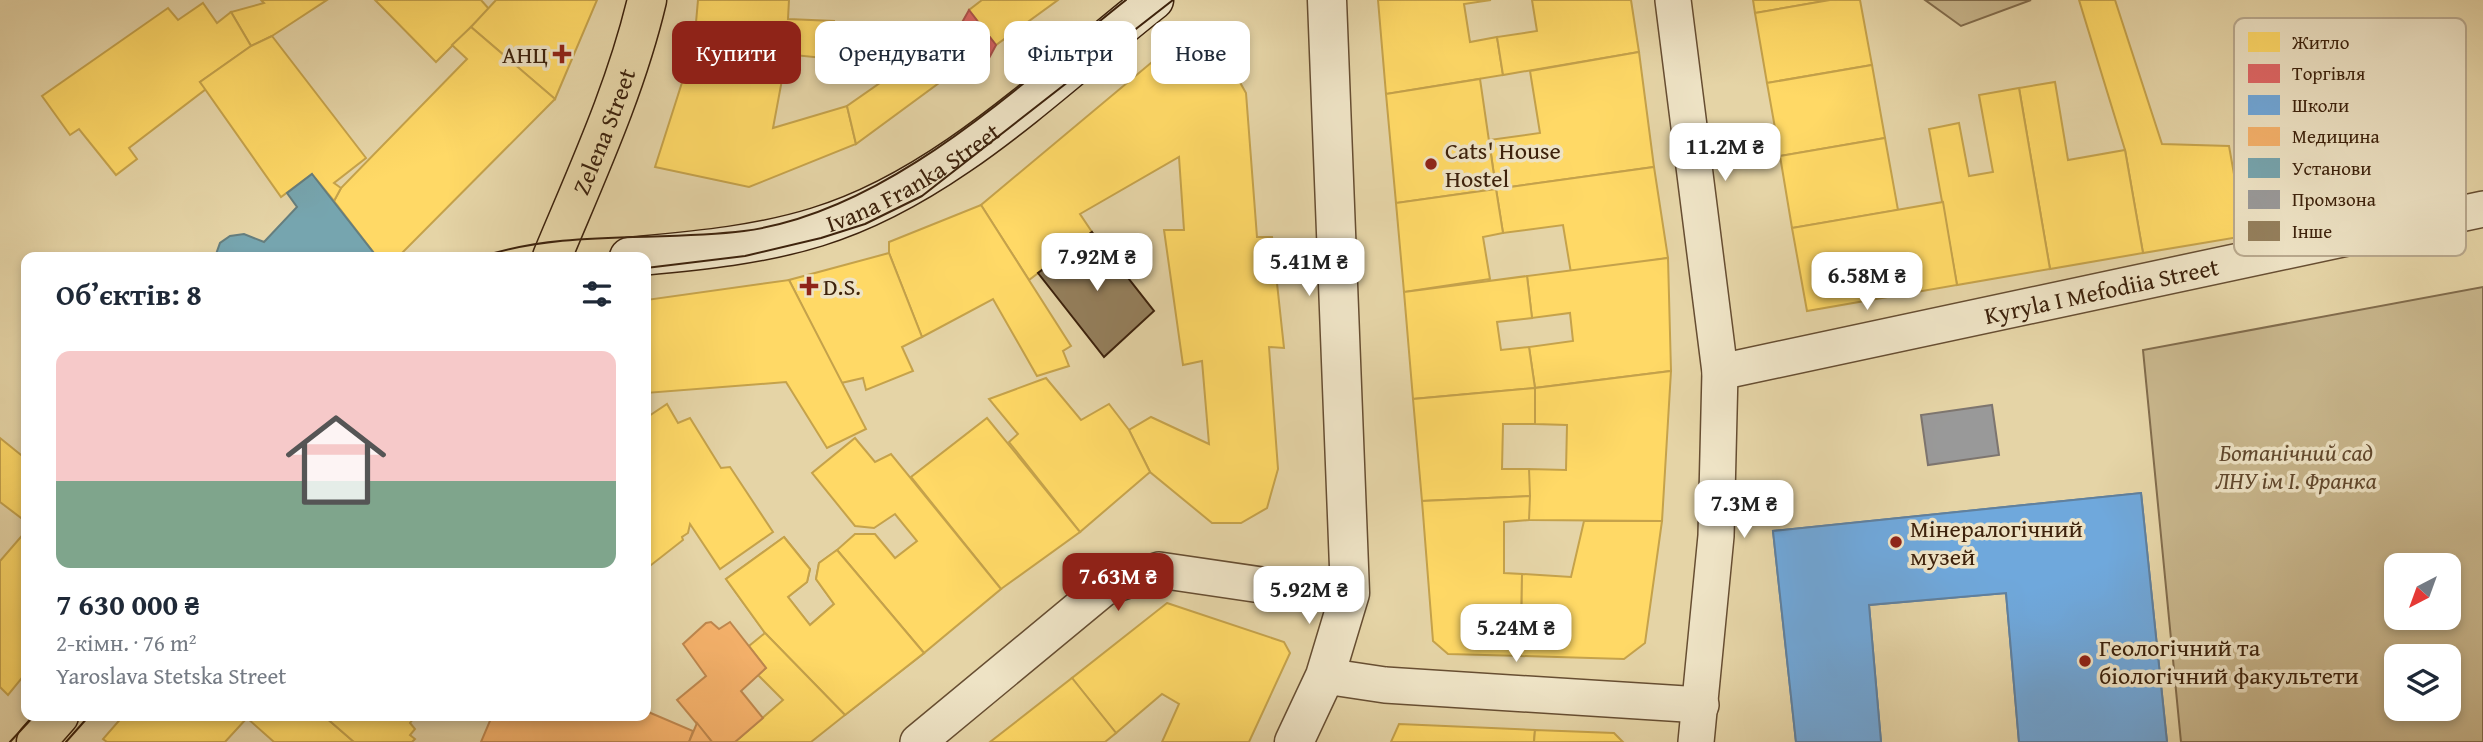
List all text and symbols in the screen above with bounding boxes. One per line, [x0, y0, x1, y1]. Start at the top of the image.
legend [2234, 18, 2466, 256]
chip: Купити [672, 21, 801, 84]
chip: Орендувати [815, 21, 990, 84]
chip: Фільтри [1004, 21, 1137, 84]
chip: Нове [1151, 21, 1250, 84]
text: Житло [2291, 28, 2350, 56]
place label: АНЦ [502, 37, 548, 72]
marker: АНЦ [554, 46, 570, 62]
text: Торгівля [2292, 59, 2366, 87]
street label: Zelena Street [563, 63, 644, 200]
text: Школи [2292, 91, 2349, 119]
street label: Ivana Franka Street [821, 114, 1008, 240]
text: Медицина [2292, 122, 2380, 150]
pin: 11.2M ₴ [1660, 124, 1790, 183]
text: 11.2M ₴ [1685, 129, 1765, 162]
place label: Cats' House Hostel [1445, 133, 1561, 196]
text: Установи [2292, 154, 2372, 182]
marker: Cats' House Hostel [1423, 156, 1439, 172]
text: Промзона [2292, 185, 2376, 213]
text: Інше [2292, 217, 2332, 245]
pin: 7.92M ₴ [1032, 233, 1162, 293]
pin: 5.41M ₴ [1244, 238, 1374, 298]
text: 7.92M ₴ [1057, 239, 1137, 272]
text: 5.41M ₴ [1269, 244, 1349, 277]
street label: Kyryla I Mefodiia Street [1981, 248, 2222, 333]
pin: 6.58M ₴ [1802, 252, 1932, 312]
text: 6.58M ₴ [1827, 258, 1907, 291]
place label: D.S. [823, 269, 861, 304]
text: Об’єктів: 8 [56, 272, 202, 316]
icon: filters [578, 275, 616, 313]
marker: D.S. [801, 278, 817, 294]
icon: home [273, 397, 399, 523]
park label: Ботанічний сад ЛНУ ім І. Франка [2215, 435, 2377, 498]
pin: 7.3M ₴ [1687, 480, 1801, 540]
text: 7.3M ₴ [1710, 486, 1778, 519]
place label: Мінералогічний музей [1910, 511, 2083, 574]
marker: Мінералогічний музей [1888, 534, 1904, 550]
north arrow [2384, 553, 2460, 630]
map controls [2384, 553, 2461, 721]
pin: 7.63M ₴ [1053, 554, 1183, 613]
text: 7.63M ₴ [1078, 559, 1158, 592]
pin: 5.92M ₴ [1244, 566, 1374, 626]
text: 5.92M ₴ [1269, 572, 1349, 605]
text: 7 630 000 ₴ [56, 582, 200, 626]
pin: 5.24M ₴ [1451, 604, 1581, 664]
text: 5.24M ₴ [1476, 610, 1556, 643]
text: 2-кімн. · 76 m² [56, 626, 197, 659]
place label: Геологічний та біологічний факультети [2099, 630, 2359, 693]
button: layers [2384, 644, 2461, 721]
marker: Геологічний та біологічний факультети [2077, 653, 2093, 669]
text: Yaroslava Stetska Street [56, 659, 286, 692]

